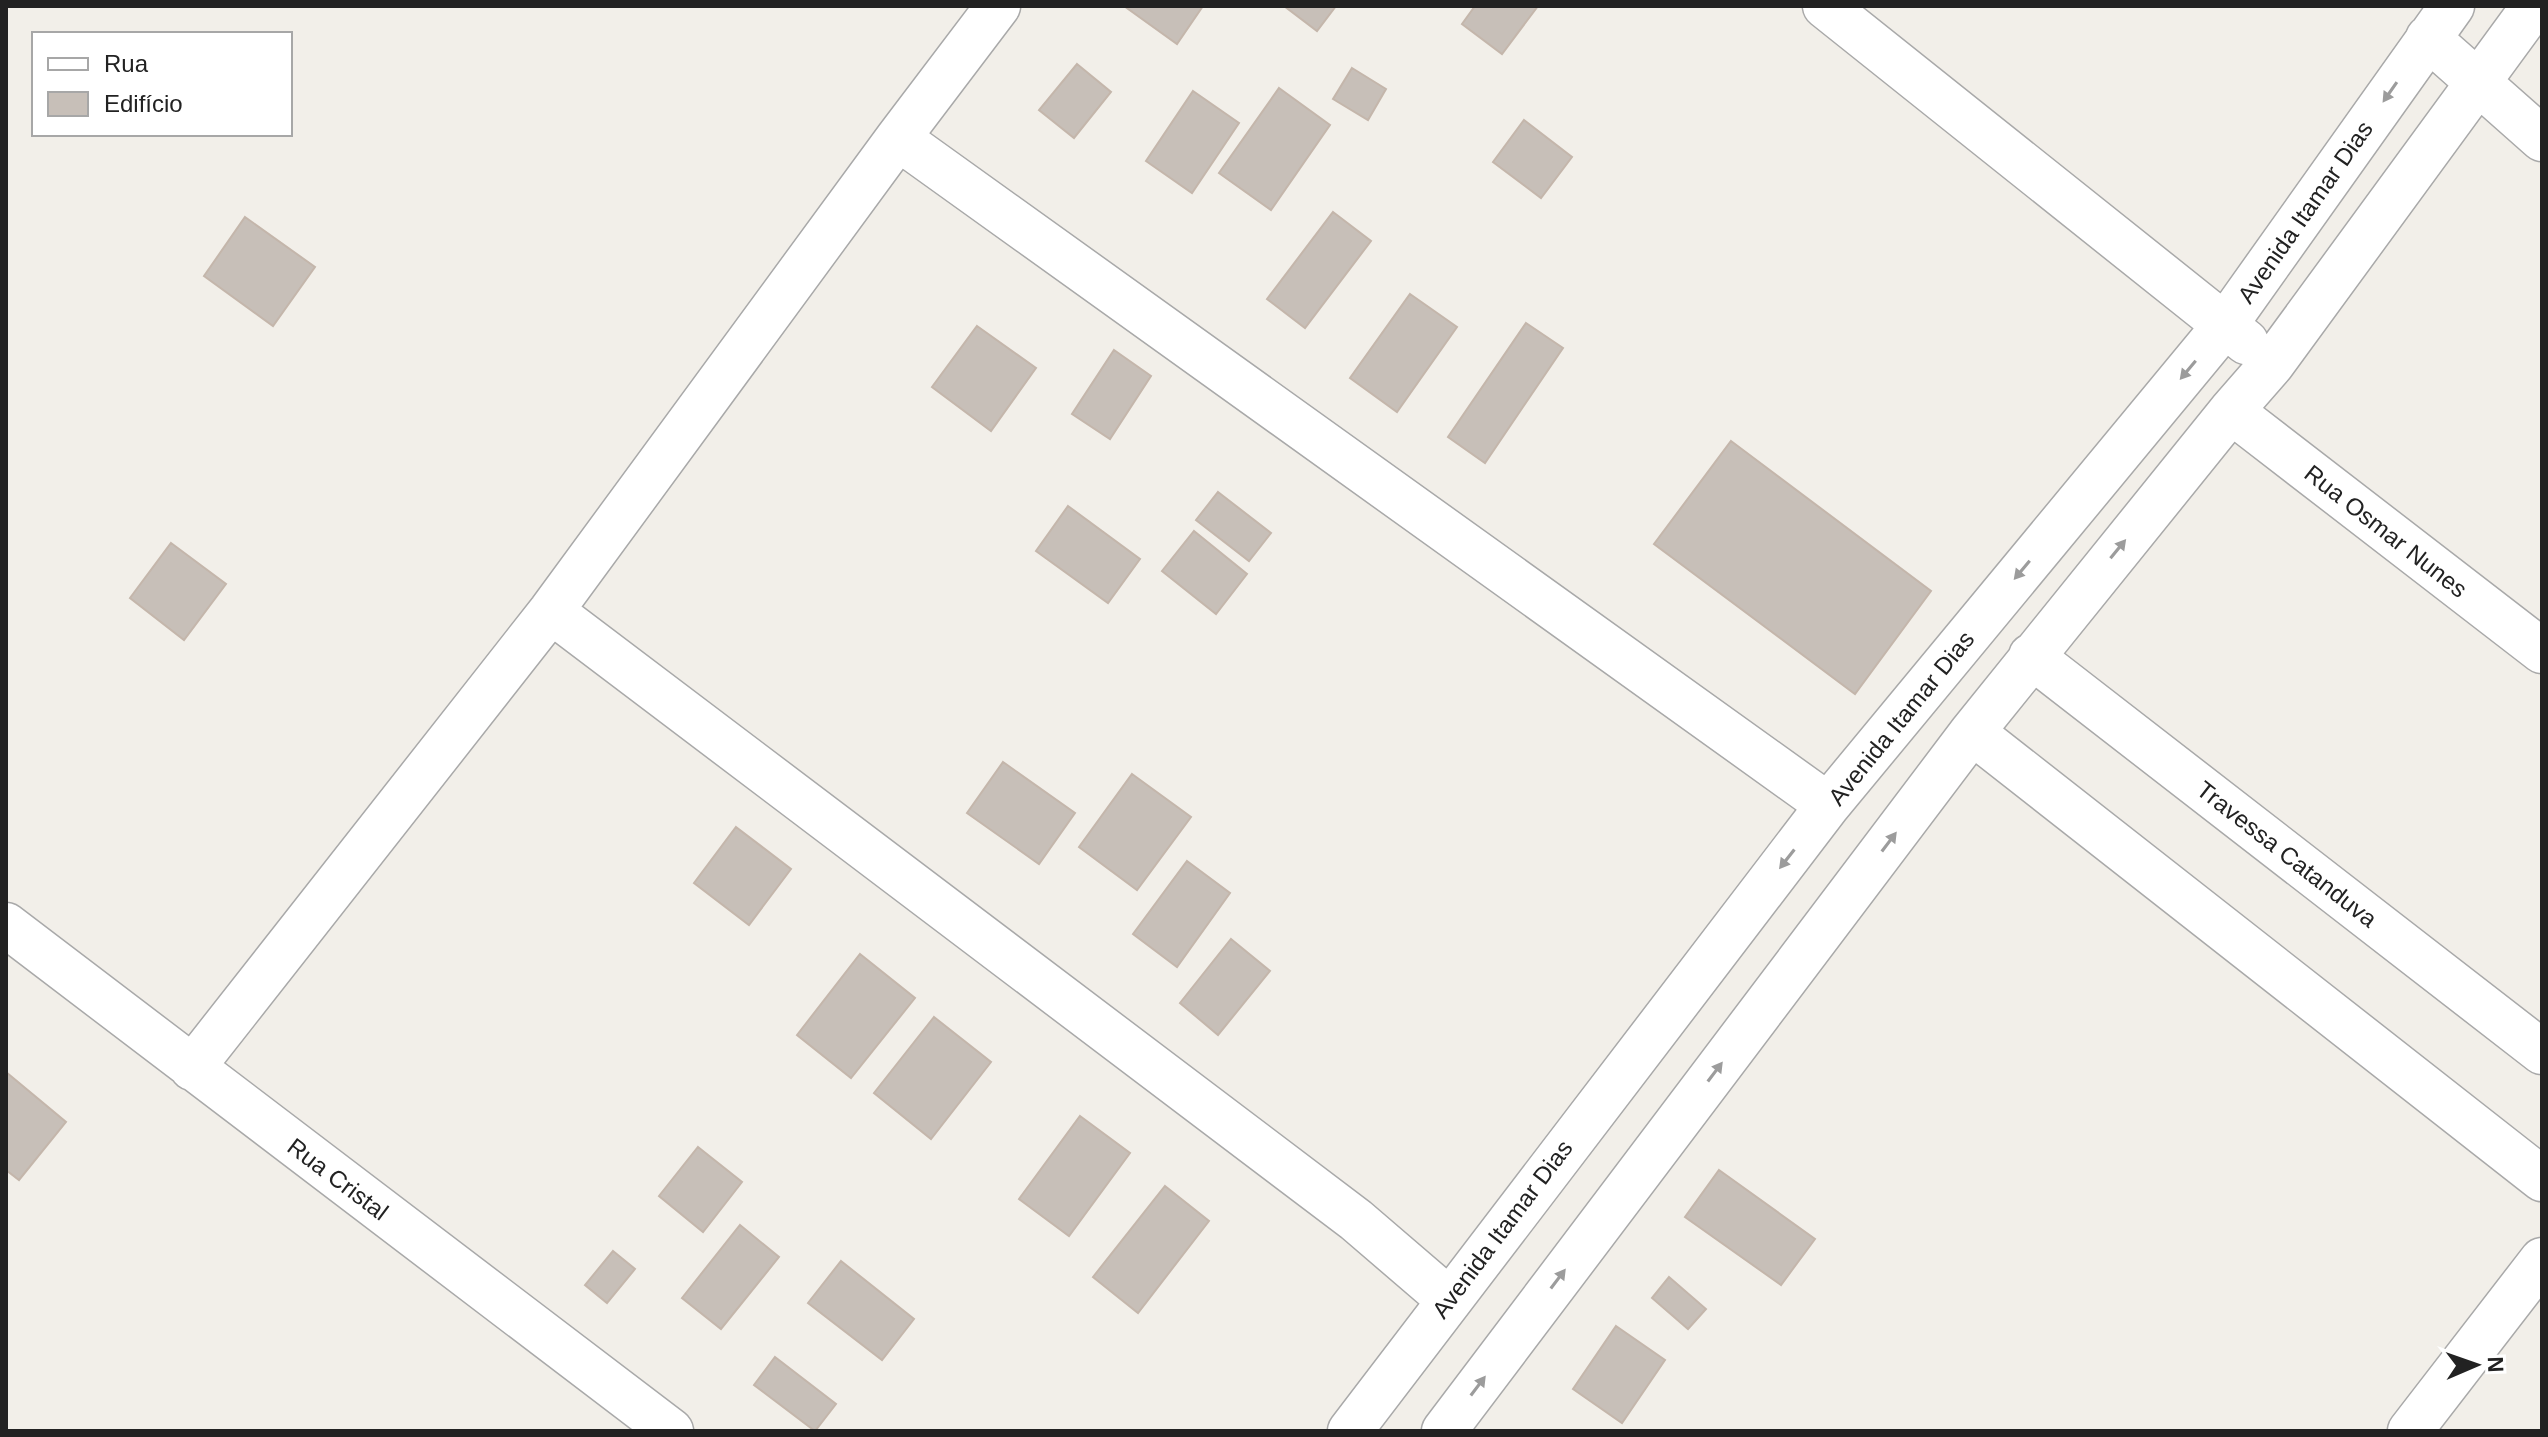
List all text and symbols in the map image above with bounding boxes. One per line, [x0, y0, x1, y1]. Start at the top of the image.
legend [32, 32, 292, 136]
text: Rua [104, 50, 149, 77]
one-way arrow [2382, 81, 2398, 103]
text: Edifício [104, 90, 183, 117]
street label: Avenida Itamar Dias [2232, 116, 2378, 308]
one-way arrow [2180, 360, 2196, 380]
street label: Rua Osmar Nunes [2299, 459, 2473, 603]
one-way arrow [2109, 539, 2126, 559]
one-way arrow [2014, 560, 2031, 580]
street label: Avenida Itamar Dias [1823, 626, 1979, 810]
street label: Travessa Catanduva [2192, 775, 2383, 933]
one-way arrow [1880, 832, 1896, 852]
one-way arrow [1780, 849, 1796, 869]
one-way arrow [1707, 1061, 1722, 1082]
street label: Rua Cristal [282, 1132, 394, 1226]
street label: Avenida Itamar Dias [1426, 1135, 1578, 1323]
one-way arrow [1550, 1269, 1566, 1289]
north arrow [2436, 1325, 2516, 1405]
text: N [2483, 1356, 2508, 1373]
one-way arrow [1469, 1376, 1485, 1396]

